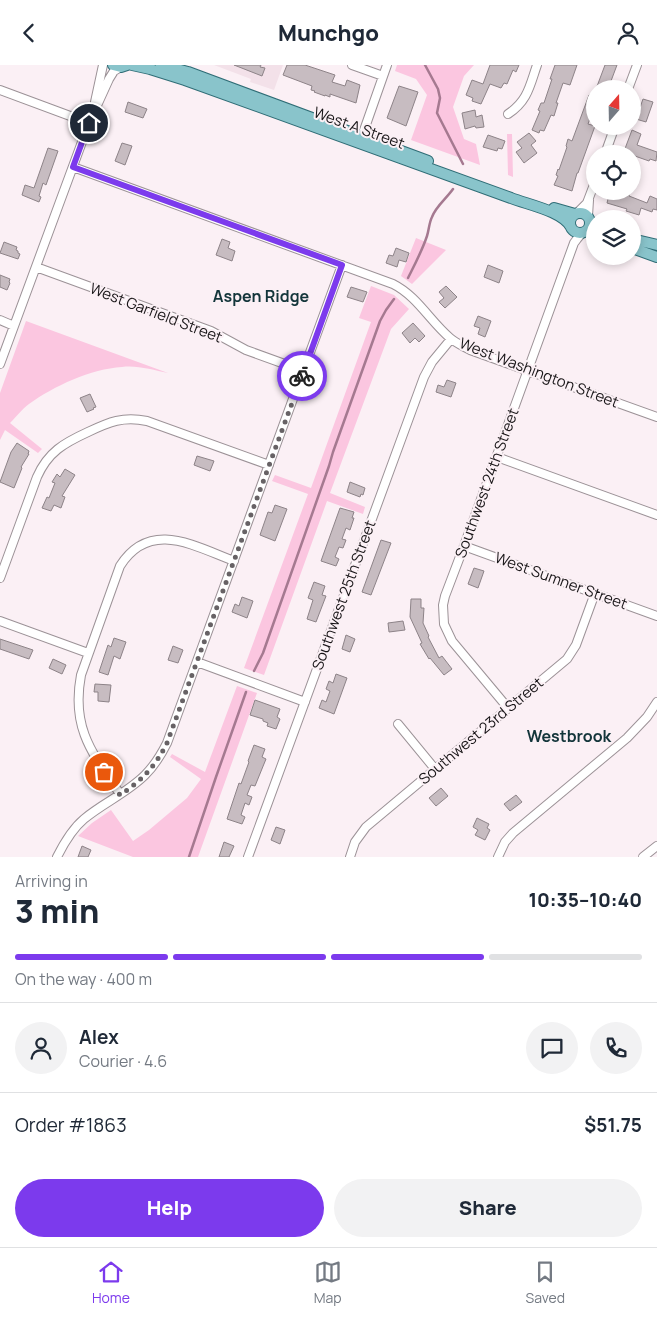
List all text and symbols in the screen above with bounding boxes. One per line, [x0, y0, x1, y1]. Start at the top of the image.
text: Munchgo [278, 18, 379, 48]
icon: back [15, 19, 43, 47]
icon: person [614, 19, 642, 47]
north arrow [586, 80, 641, 135]
map controls [586, 80, 641, 265]
street label: West A Street [311, 101, 408, 154]
pin [68, 102, 110, 144]
icon: home [75, 109, 103, 137]
button: locate [586, 145, 641, 200]
button: layers [586, 210, 641, 265]
street label: West Garfield Street [87, 278, 225, 347]
district label: Aspen Ridge [213, 285, 309, 307]
street label: West Washington Street [456, 332, 622, 413]
courier [277, 351, 327, 401]
icon: bike [288, 362, 316, 390]
street label: Southwest 24th Street [450, 405, 523, 561]
street label: Southwest 25th Street [307, 517, 380, 673]
street label: West Sumner Street [492, 547, 630, 614]
street label: Southwest 23rd Street [414, 672, 548, 789]
district label: Westbrook [527, 725, 612, 747]
pin [83, 751, 125, 793]
icon: bag [90, 758, 118, 786]
text: Arriving in [15, 870, 88, 892]
text: 10:35–10:40 [528, 887, 642, 913]
text: 3 min [15, 889, 99, 933]
text: On the way · 400 m [15, 968, 152, 990]
button: person [15, 1022, 67, 1074]
button: chat [526, 1022, 578, 1074]
button: phone [590, 1022, 642, 1074]
text: Alex [79, 1024, 119, 1050]
text: Courier · 4.6 [79, 1050, 167, 1072]
text: Order #1863 [15, 1112, 127, 1138]
text: $51.75 [584, 1112, 642, 1138]
button: Help [15, 1179, 324, 1237]
button: Share [334, 1179, 642, 1237]
tab: Home [92, 1258, 130, 1307]
tab: Map [314, 1258, 342, 1307]
tab: Saved [526, 1258, 565, 1307]

